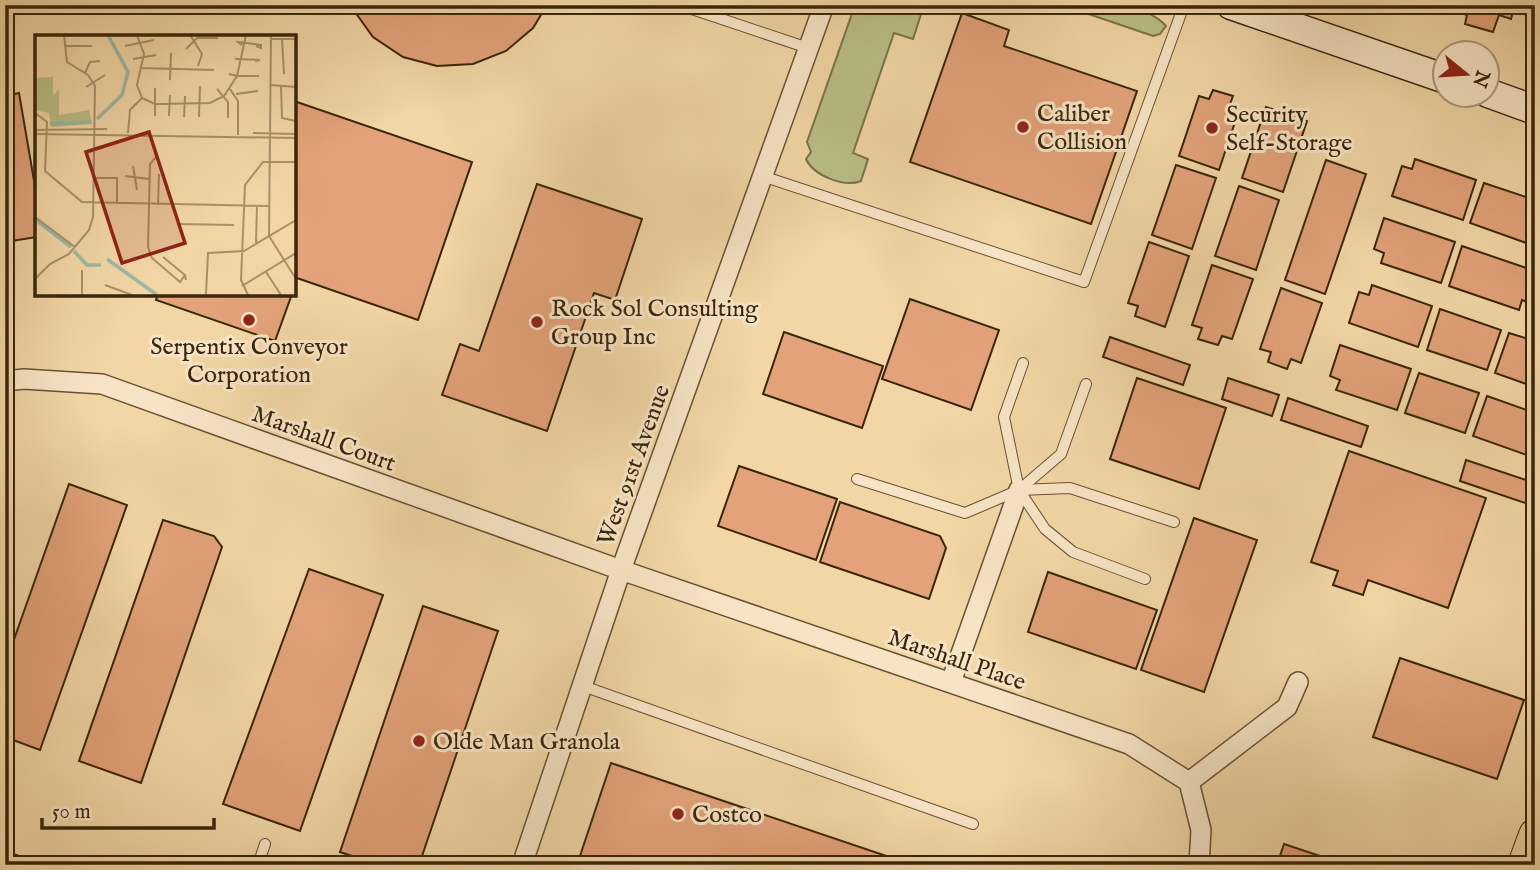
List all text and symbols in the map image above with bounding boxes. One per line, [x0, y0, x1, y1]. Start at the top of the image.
inset map [35, 35, 296, 296]
north arrow [1432, 38, 1502, 108]
text: N [1466, 66, 1495, 91]
place label: Caliber Collision [1037, 99, 1127, 158]
place label: Security Self-Storage [1226, 100, 1352, 159]
marker: Caliber Collision [1015, 119, 1031, 135]
marker: Security Self-Storage [1204, 120, 1220, 136]
place label: Rock Sol Consulting Group Inc [551, 294, 759, 353]
marker: Serpentix Conveyor Corporation [241, 312, 257, 328]
marker: Rock Sol Consulting Group Inc [529, 314, 545, 330]
place label: Serpentix Conveyor Corporation [150, 332, 348, 391]
street label: West 91st Avenue [591, 381, 678, 550]
street label: Marshall Court [247, 399, 400, 480]
street label: Marshall Place [883, 622, 1030, 698]
place label: Olde Man Granola [433, 727, 621, 758]
marker: Olde Man Granola [411, 733, 427, 749]
scale bar [42, 786, 214, 830]
text: 50 m [52, 799, 91, 826]
place label: Costco [692, 800, 762, 831]
marker: Costco [670, 806, 686, 822]

